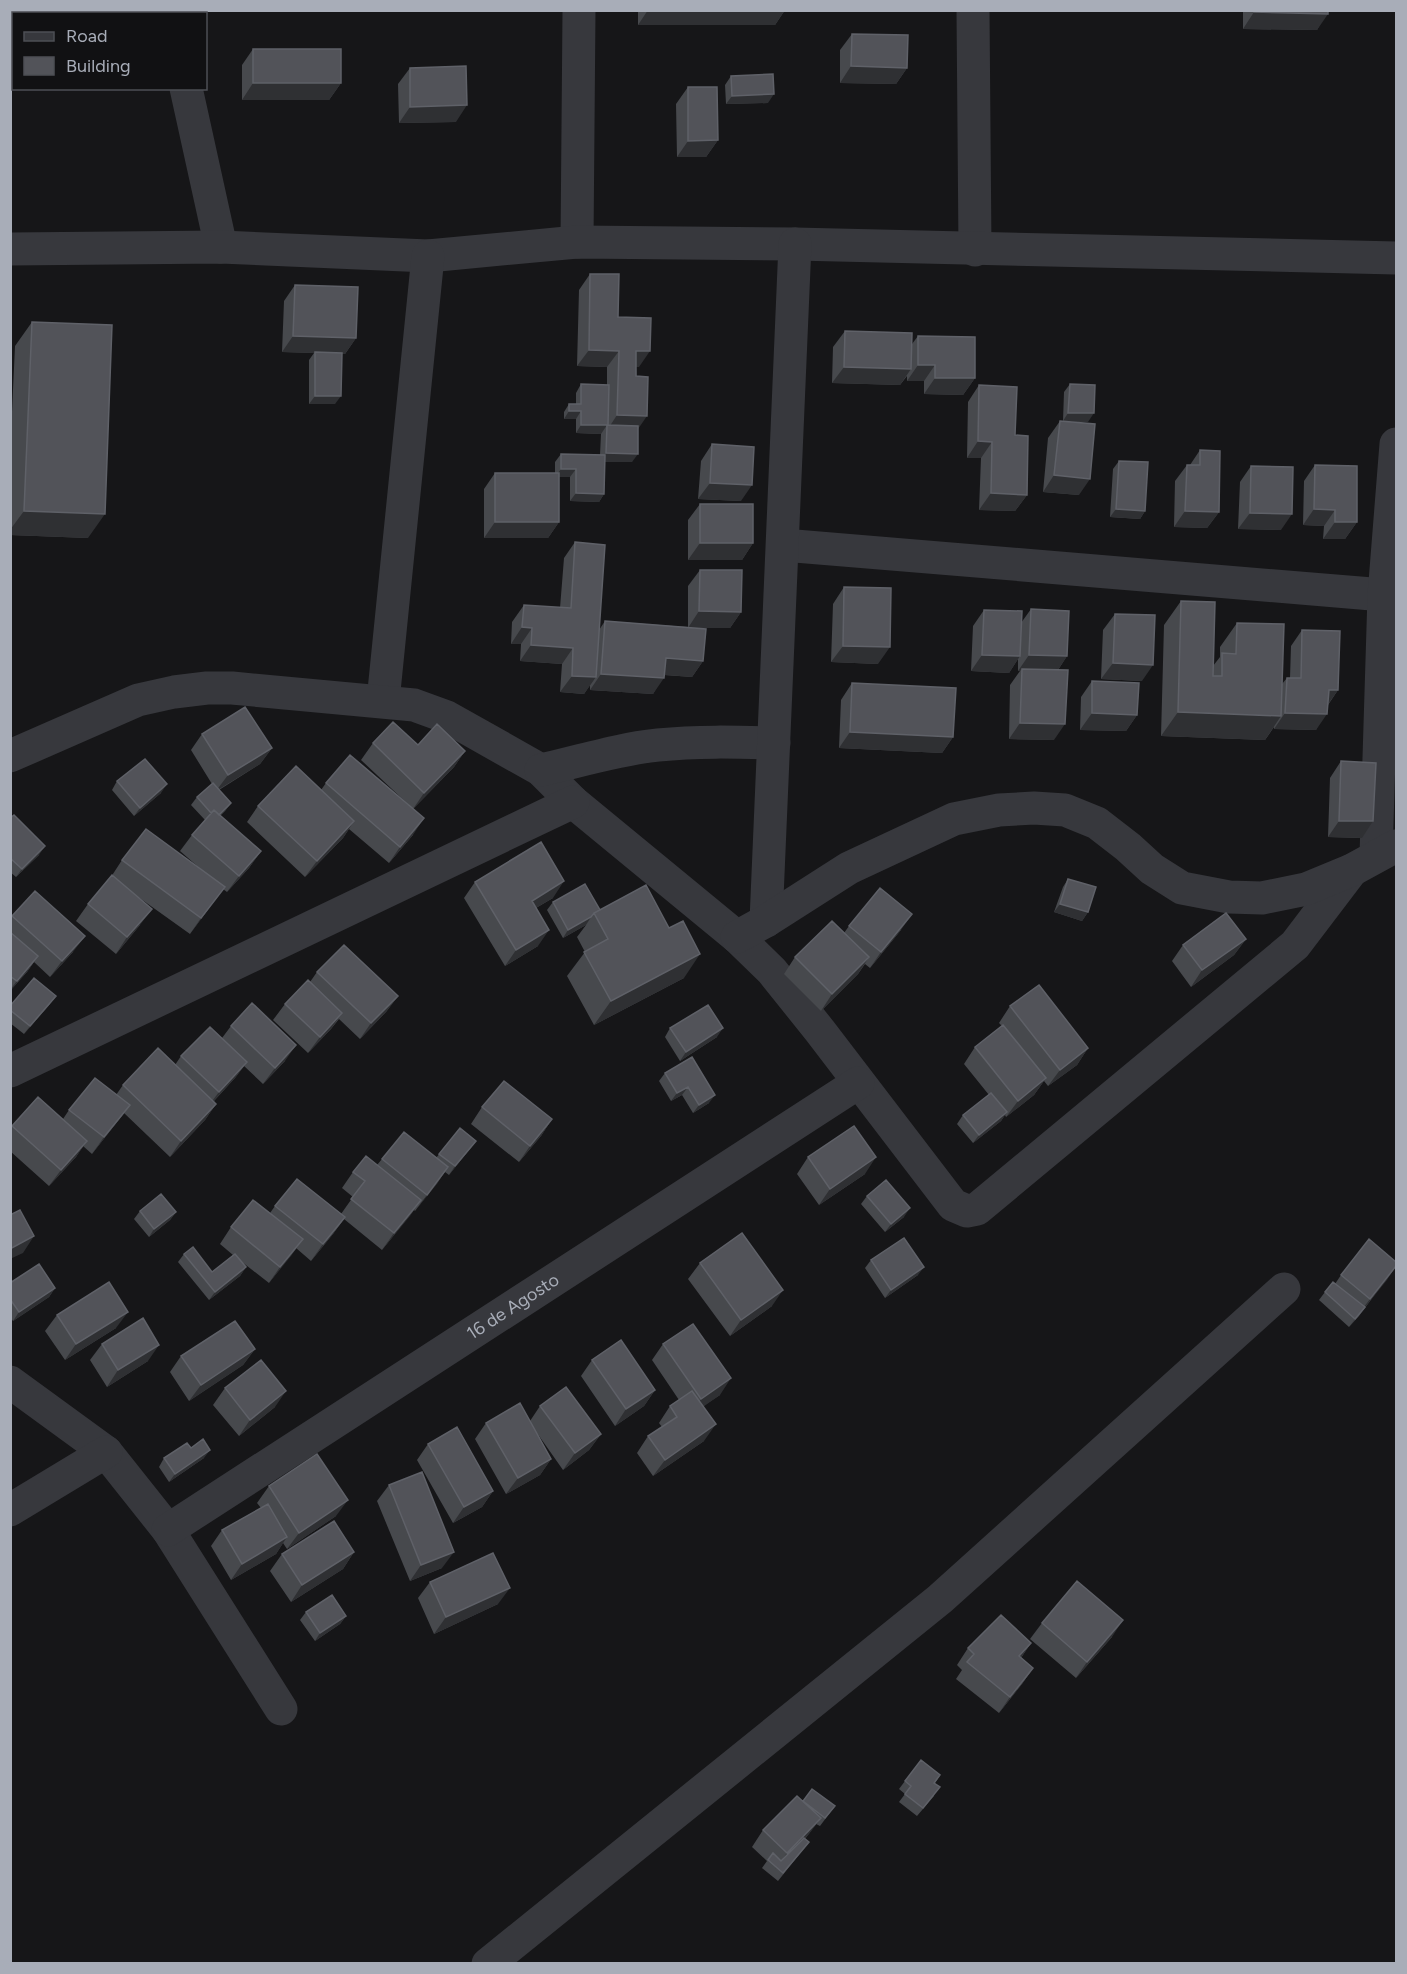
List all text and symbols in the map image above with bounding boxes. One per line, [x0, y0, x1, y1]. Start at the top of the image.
legend [12, 12, 207, 90]
text: Road [66, 25, 107, 47]
text: Building [66, 55, 131, 77]
street label: 16 de Agosto [463, 1269, 563, 1344]

